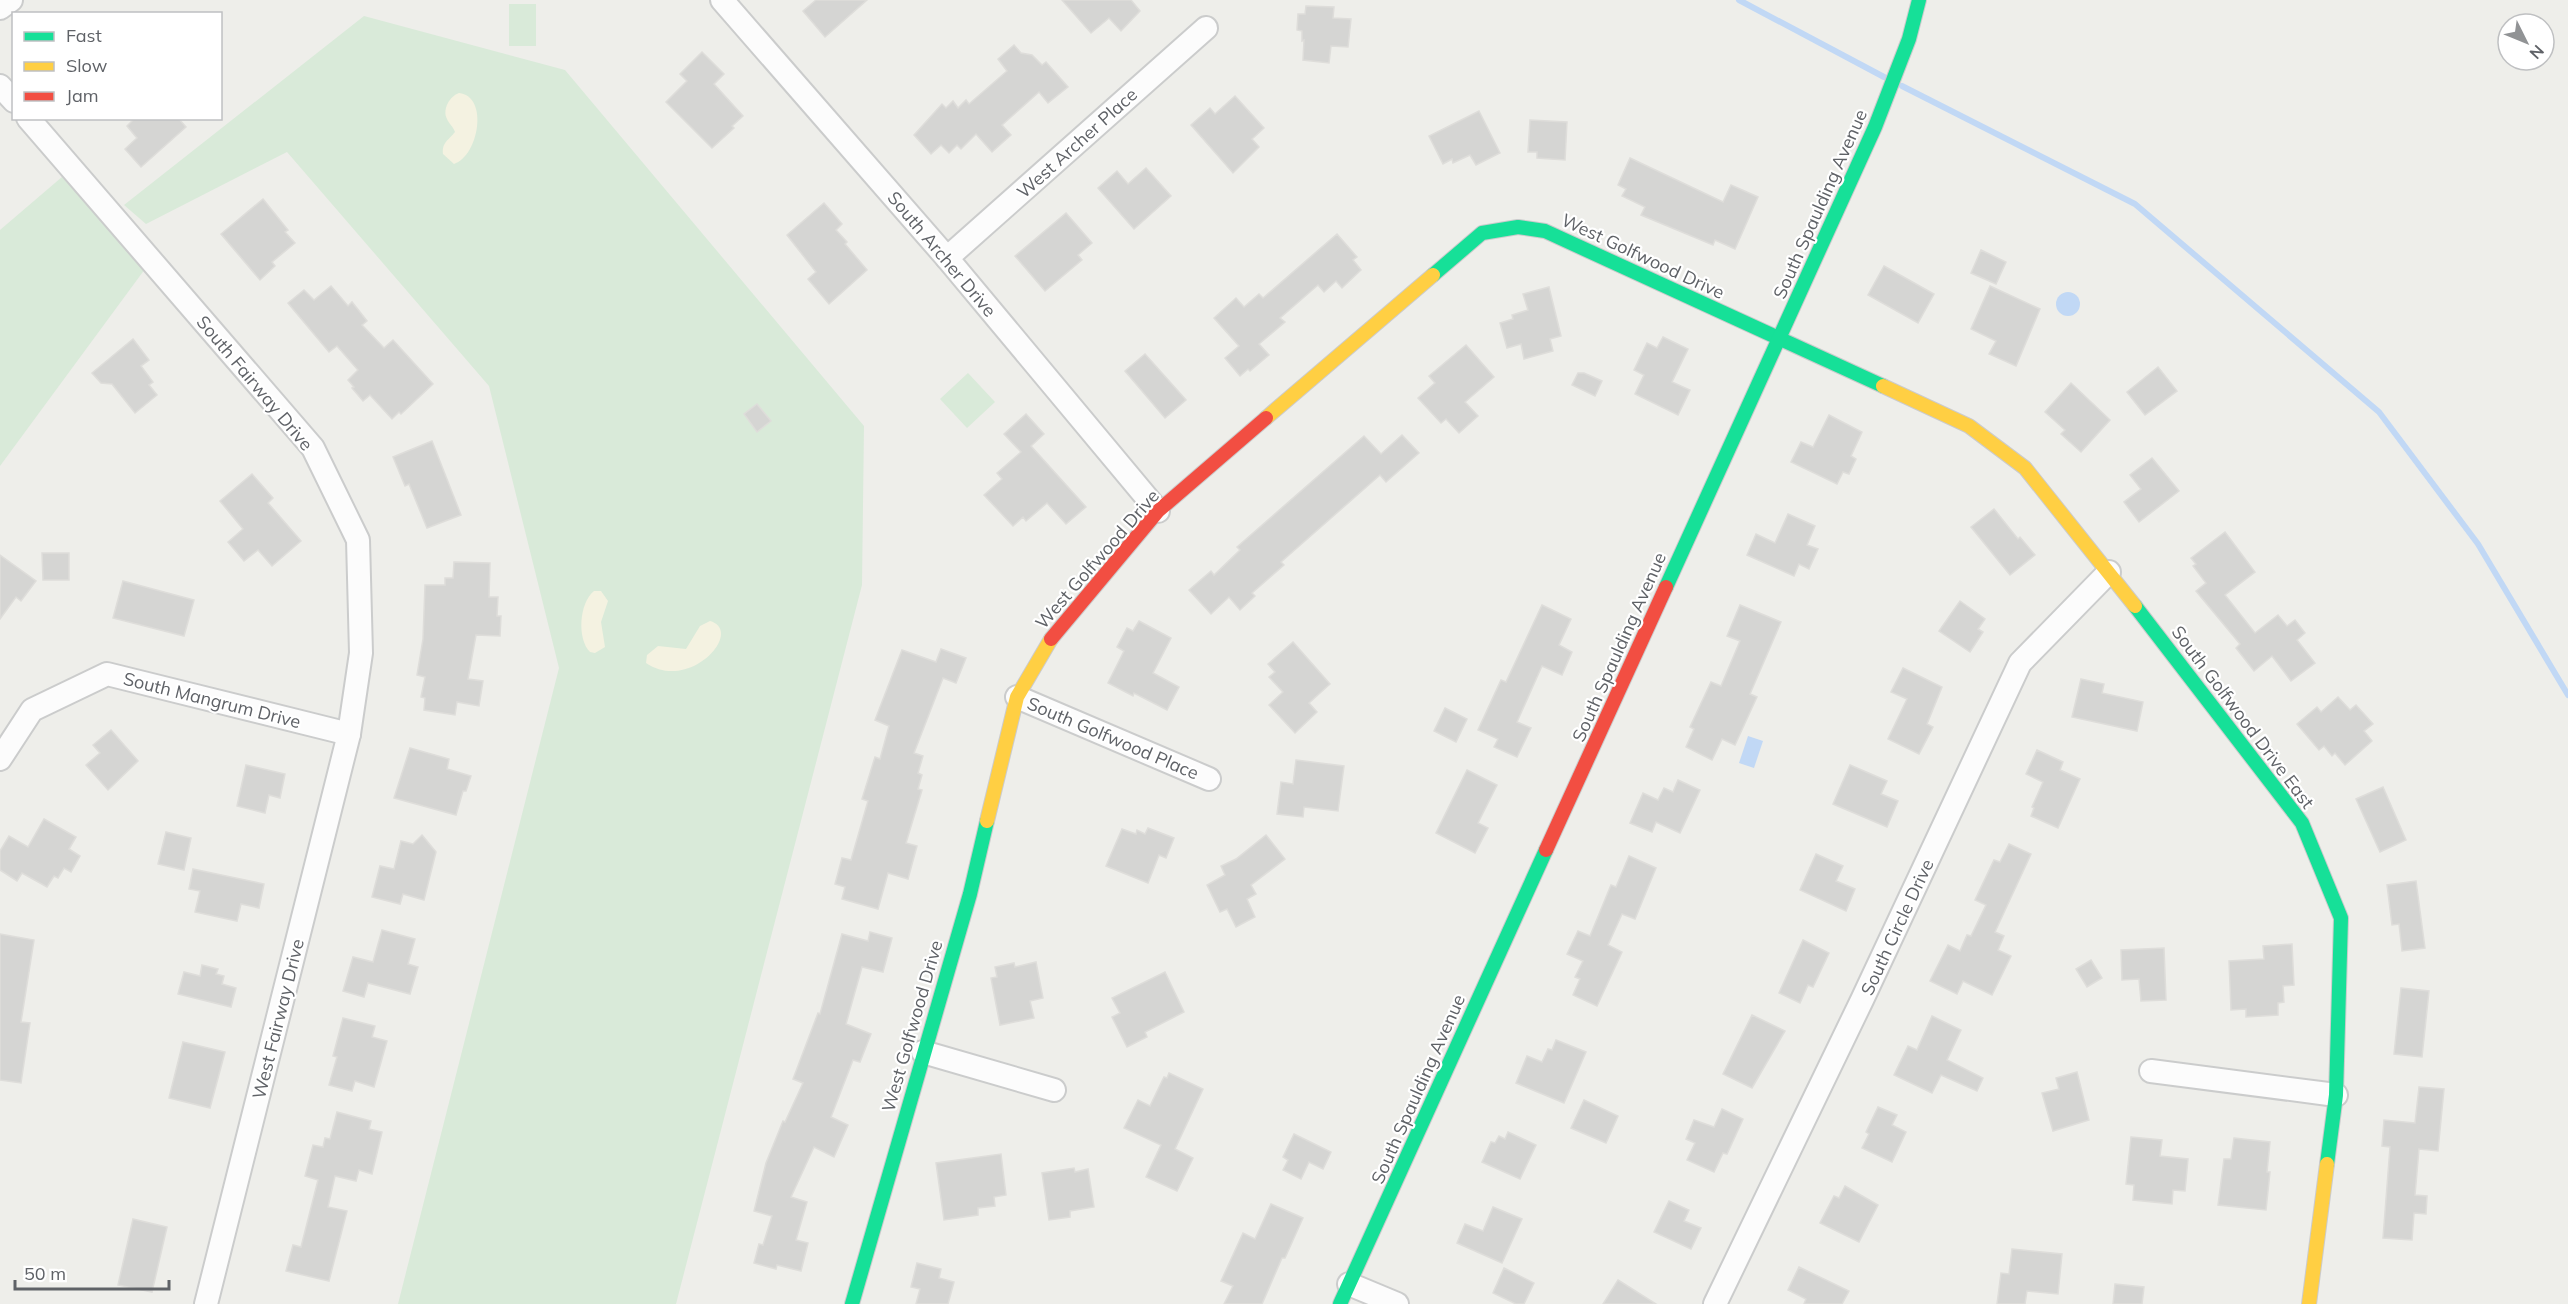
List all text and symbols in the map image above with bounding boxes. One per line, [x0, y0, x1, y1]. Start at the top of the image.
legend [12, 12, 222, 120]
north arrow [2496, 12, 2556, 72]
text: Fast [66, 24, 102, 47]
text: N [2526, 41, 2548, 63]
text: Slow [66, 54, 108, 77]
street label: West Archer Place [1012, 83, 1142, 203]
text: Jam [66, 84, 99, 107]
street label: South Spaulding Avenue [1768, 106, 1872, 302]
street label: South Archer Drive [883, 186, 1001, 322]
street label: West Golfwood Drive [1558, 208, 1728, 304]
street label: South Fairway Drive [192, 311, 318, 455]
street label: West Golfwood Drive [1030, 485, 1164, 633]
street label: South Spaulding Avenue [1567, 549, 1671, 745]
street label: South Golfwood Drive East [2167, 621, 2319, 813]
street label: South Mangrum Drive [121, 667, 303, 733]
street label: South Golfwood Place [1024, 691, 1202, 785]
street label: South Circle Drive [1855, 855, 1939, 999]
street label: West Fairway Drive [247, 936, 309, 1102]
street label: West Golfwood Drive [877, 938, 947, 1114]
street label: South Spaulding Avenue [1366, 991, 1470, 1187]
scale bar [15, 1253, 170, 1291]
text: 50 m [24, 1262, 66, 1285]

